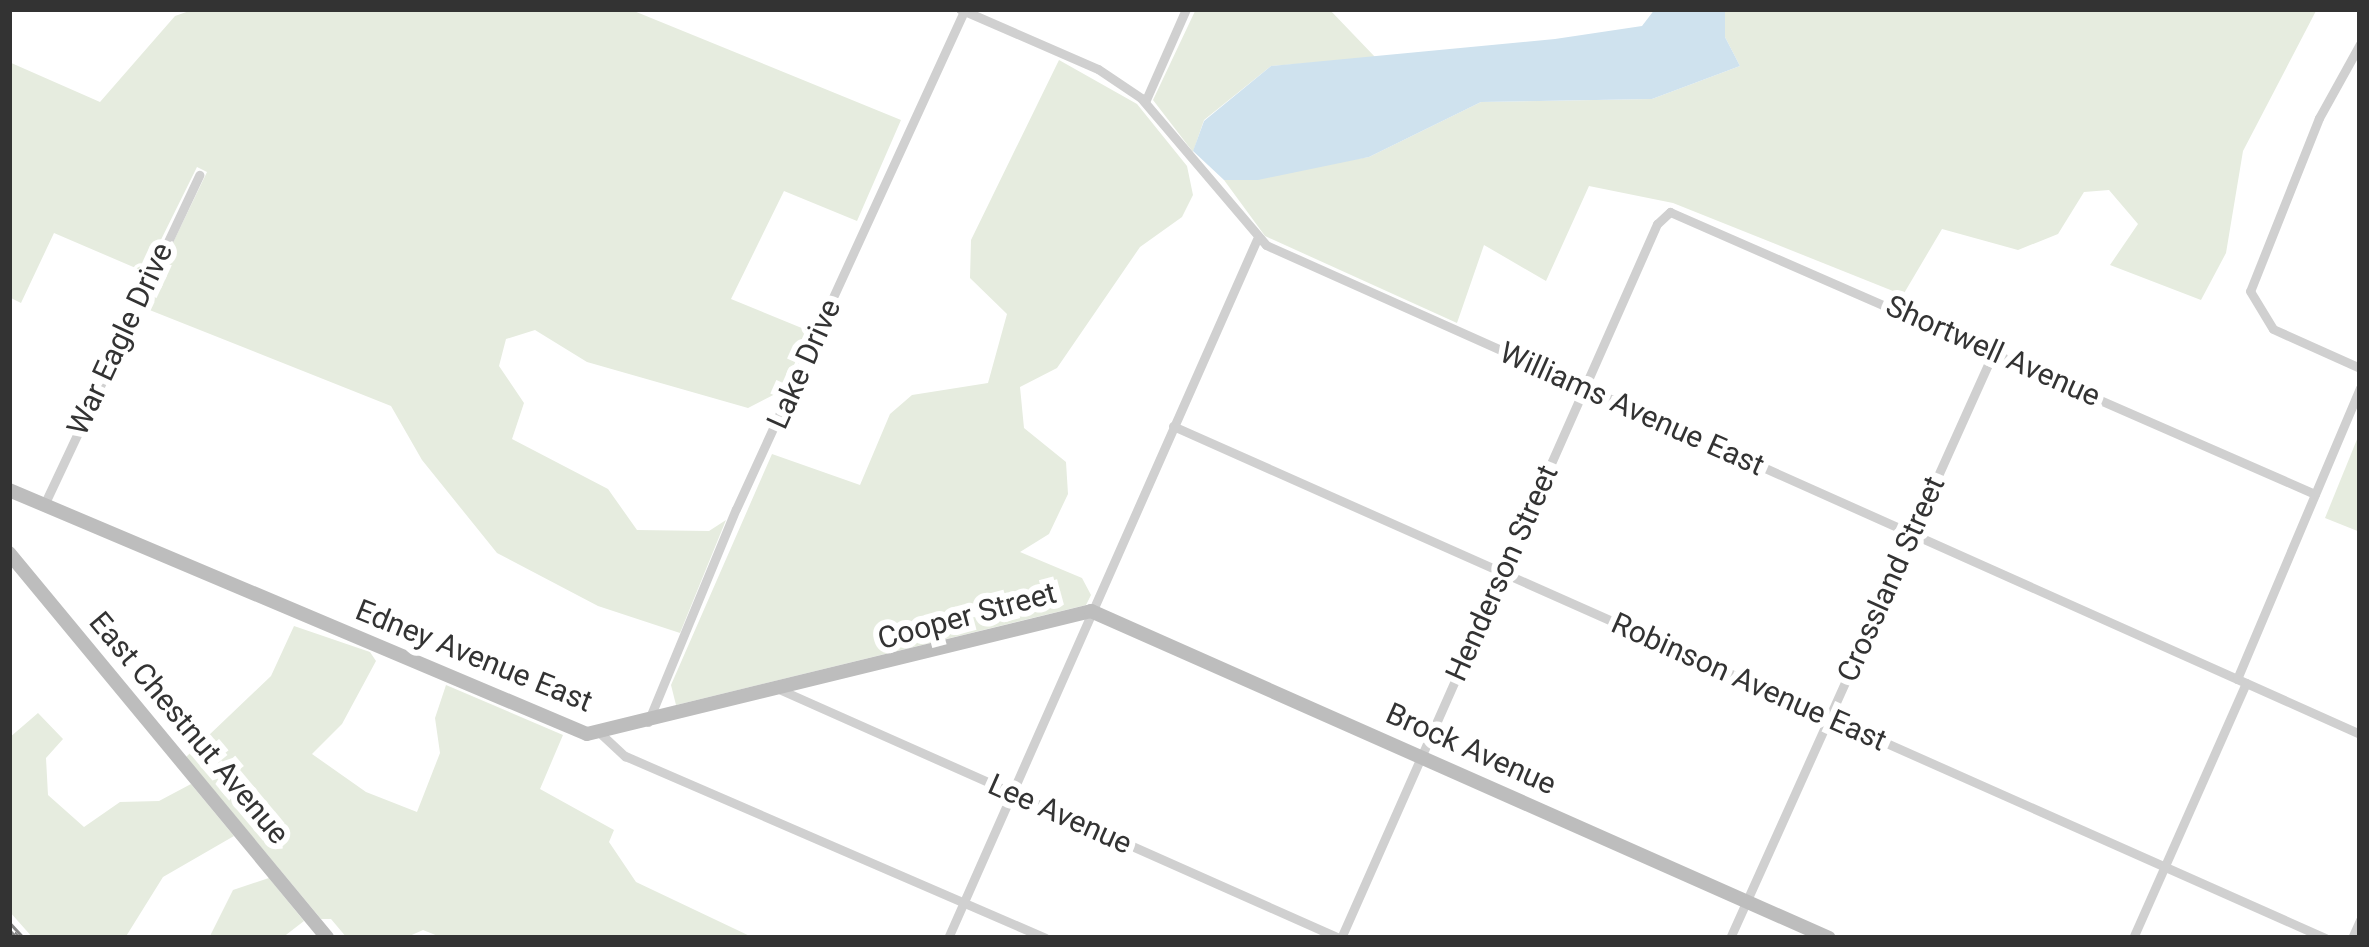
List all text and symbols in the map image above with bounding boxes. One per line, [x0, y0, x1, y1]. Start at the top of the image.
street label: War Eagle Drive [60, 237, 180, 441]
street label: Shortwell Avenue [1880, 288, 2106, 414]
street label: Lake Drive [759, 294, 849, 434]
street label: Williams Avenue East [1494, 334, 1770, 484]
street label: Henderson Street [1438, 459, 1566, 687]
street label: Crossland Street [1830, 471, 1952, 687]
street label: Cooper Street [874, 575, 1060, 657]
street label: Edney Avenue East [351, 592, 597, 720]
street label: East Chestnut Avenue [81, 605, 297, 851]
street label: Robinson Avenue East [1606, 605, 1892, 759]
street label: Brock Avenue [1380, 696, 1562, 802]
street label: Lee Avenue [983, 766, 1137, 862]

